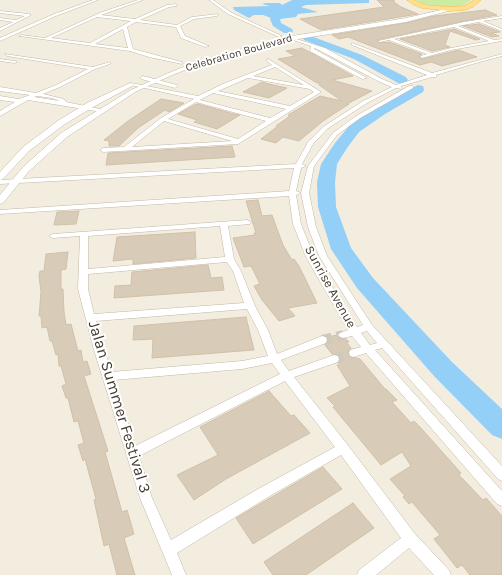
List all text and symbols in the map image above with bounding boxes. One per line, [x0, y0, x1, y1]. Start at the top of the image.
street label: Celebration Boulevard [184, 31, 294, 75]
street label: Sunrise Avenue [301, 243, 359, 331]
street label: Jalan Summer Festival 3 [84, 319, 154, 495]

